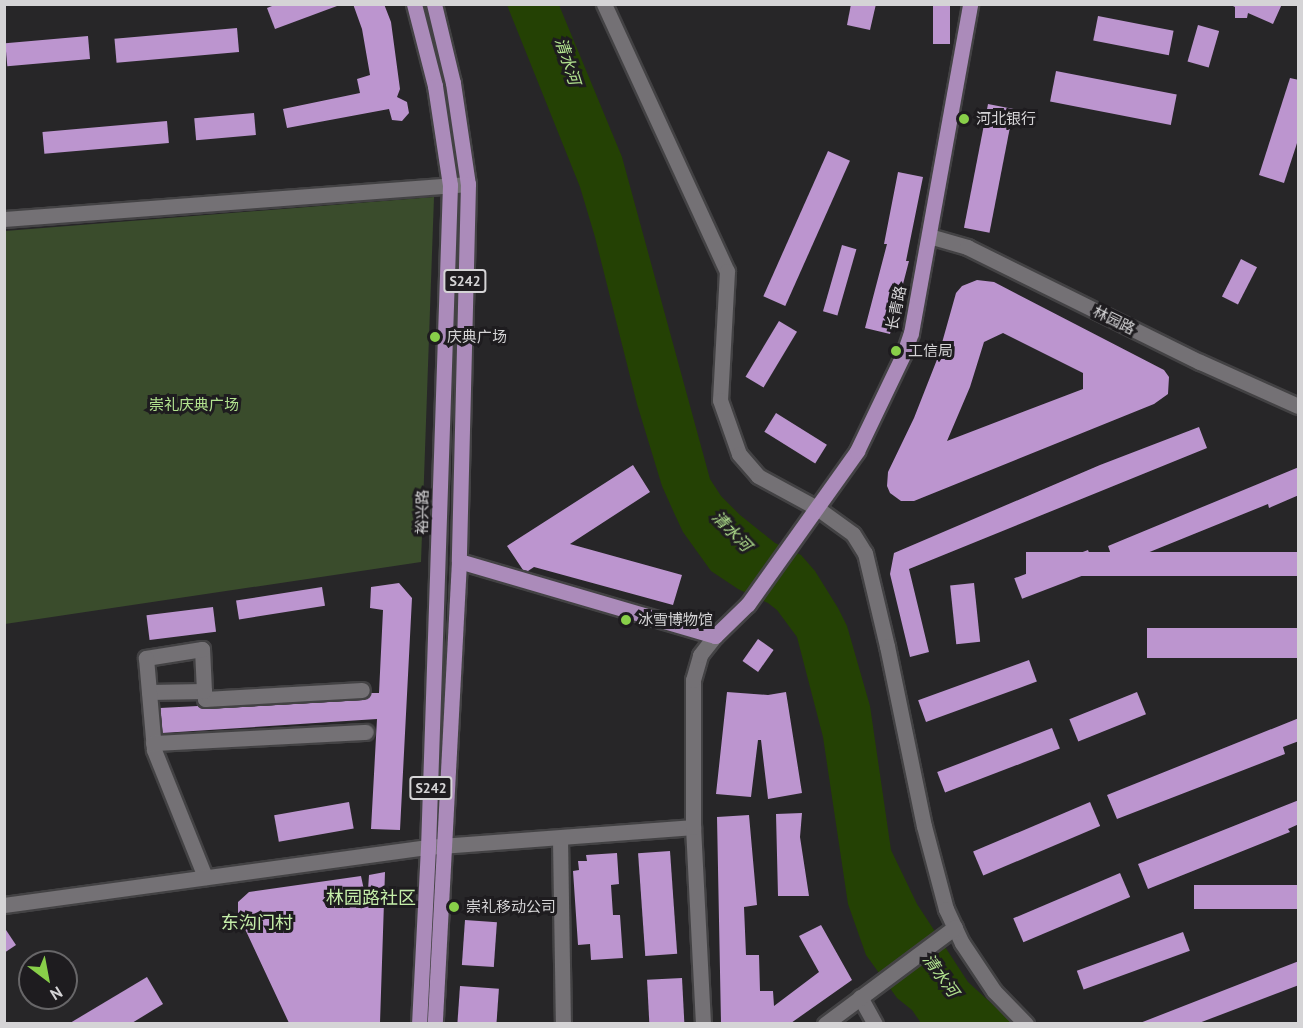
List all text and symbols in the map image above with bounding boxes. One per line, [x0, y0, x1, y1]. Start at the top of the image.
water label: 清水河 [551, 35, 585, 87]
place label: 河北银行 [976, 110, 1036, 128]
marker: 河北银行 [957, 112, 971, 126]
road number: S242 [442, 270, 488, 292]
street label: 长青路 [883, 284, 909, 332]
street label: 林园路 [1090, 302, 1138, 338]
place label: 庆典广场 [447, 328, 507, 346]
marker: 庆典广场 [428, 330, 442, 344]
place label: 工信局 [908, 342, 953, 360]
marker: 工信局 [889, 344, 903, 358]
park label: 崇礼庆典广场 [149, 396, 239, 414]
street label: 裕兴路 [413, 489, 431, 535]
water label: 清水河 [708, 507, 756, 555]
place label: 冰雪博物馆 [638, 611, 713, 629]
marker: 冰雪博物馆 [619, 613, 633, 627]
road number: S242 [408, 777, 454, 799]
district label: 林园路社区 [326, 887, 416, 909]
place label: 崇礼移动公司 [466, 898, 556, 916]
marker: 崇礼移动公司 [447, 900, 461, 914]
district label: 东沟门村 [221, 912, 293, 934]
north arrow [18, 950, 78, 1010]
water label: 清水河 [919, 950, 963, 1000]
text: N [47, 982, 66, 1005]

